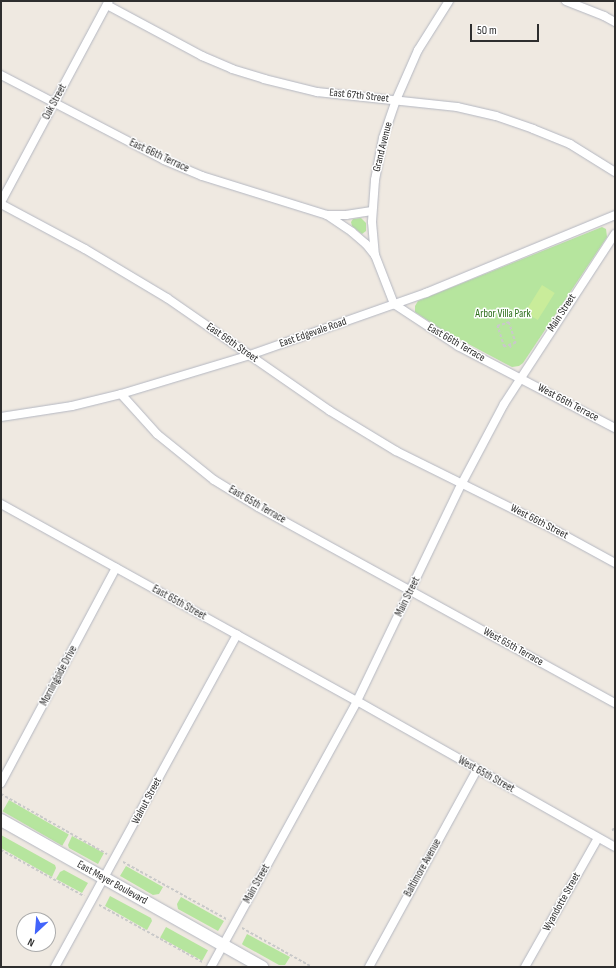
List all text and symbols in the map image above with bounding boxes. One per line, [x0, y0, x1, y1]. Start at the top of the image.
scale bar [472, 16, 541, 42]
text: 50 m [477, 23, 497, 38]
street label: Oak Street [40, 82, 70, 122]
street label: East 67th Street [328, 86, 390, 106]
street label: Grand Avenue [370, 121, 396, 173]
street label: East 66th Terrace [127, 136, 191, 176]
street label: Main Street [545, 292, 579, 334]
park label: Arbor Villa Park [475, 307, 531, 321]
street label: East Edgevale Road [278, 315, 348, 351]
street label: East 66th Street [204, 320, 260, 366]
street label: East 66th Terrace [425, 321, 487, 365]
street label: West 66th Terrace [535, 381, 601, 425]
street label: East 65th Terrace [226, 483, 288, 527]
street label: West 66th Street [508, 502, 570, 542]
street label: Main Street [393, 575, 423, 619]
street label: East 65th Street [150, 583, 208, 623]
street label: West 65th Terrace [481, 625, 545, 669]
street label: Morningside Drive [38, 644, 80, 708]
street label: West 65th Street [455, 754, 517, 796]
street label: Walnut Street [129, 775, 165, 827]
street label: Baltimore Avenue [402, 837, 444, 899]
street label: East Meyer Boulevard [75, 858, 149, 908]
street label: Main Street [241, 862, 273, 906]
street label: Wyandotte Street [540, 870, 584, 934]
north arrow [16, 912, 56, 952]
text: N [25, 935, 36, 949]

